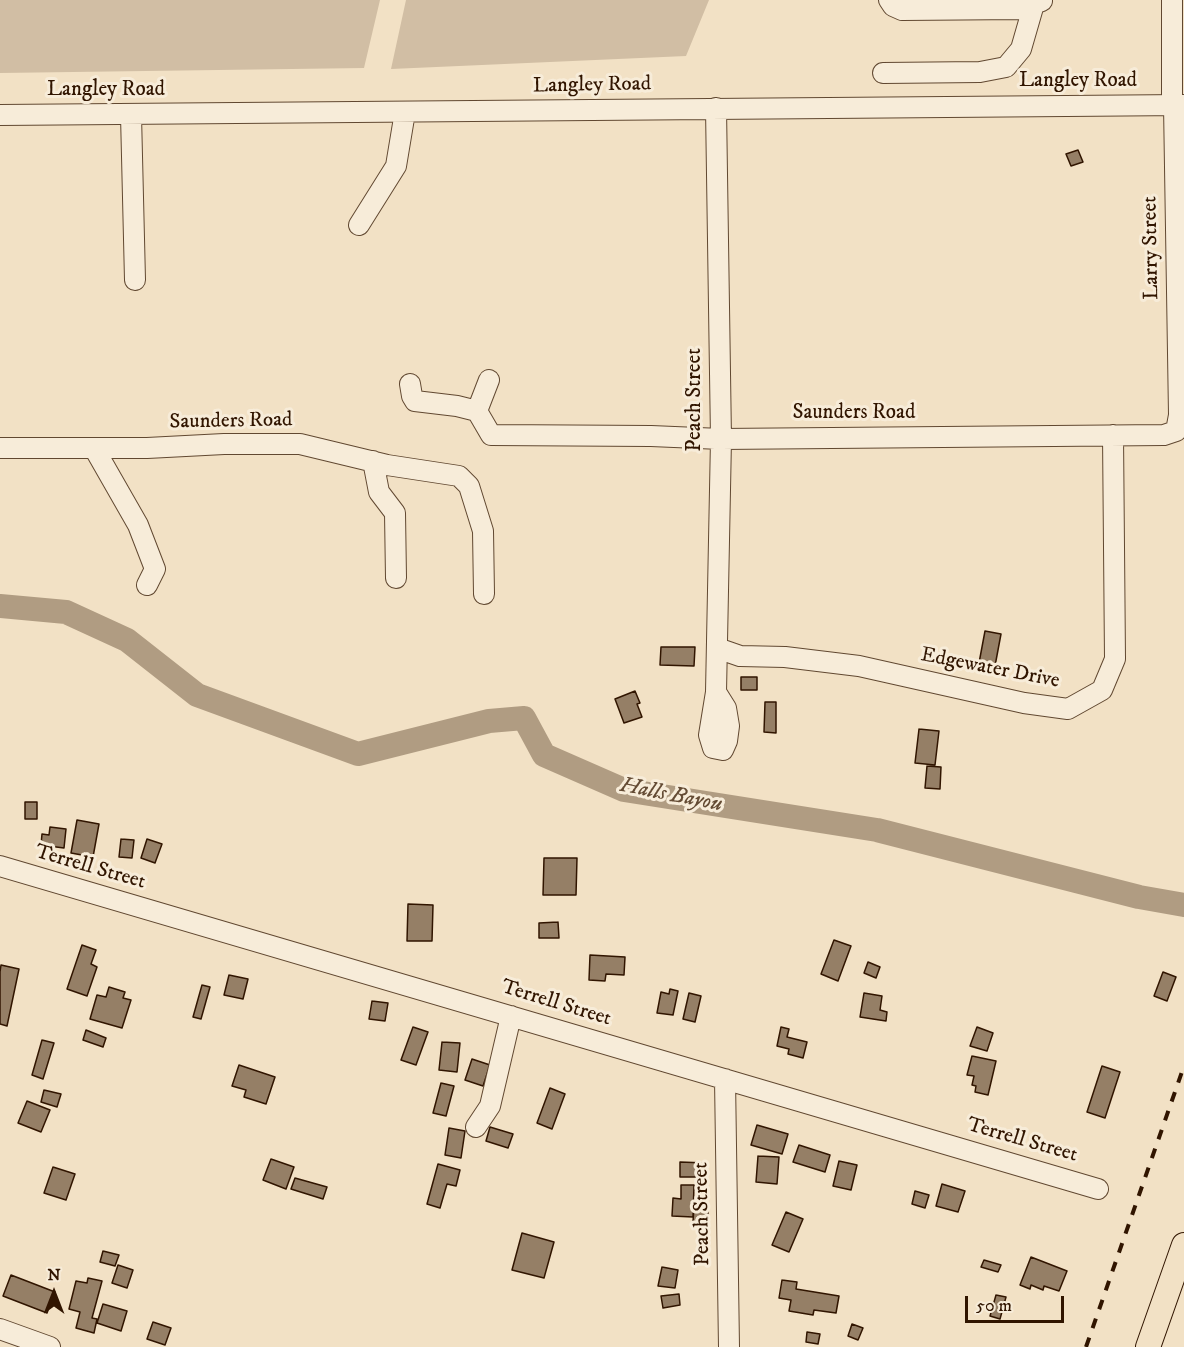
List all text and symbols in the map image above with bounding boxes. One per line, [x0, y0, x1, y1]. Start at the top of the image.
street label: Langley Road [1019, 69, 1137, 95]
street label: Langley Road [533, 72, 651, 100]
street label: Langley Road [47, 78, 165, 104]
street label: Larry Street [1138, 196, 1166, 300]
street label: Peach Street [683, 348, 709, 452]
street label: Saunders Road [793, 401, 915, 427]
street label: Saunders Road [169, 408, 293, 436]
street label: Edgewater Drive [918, 643, 1062, 695]
water label: Halls Bayou [618, 773, 724, 819]
street label: Terrell Street [32, 840, 148, 896]
street label: Terrell Street [498, 975, 614, 1033]
street label: Terrell Street [964, 1113, 1080, 1169]
street label: Peach Street [689, 1162, 717, 1266]
north arrow [24, 1263, 84, 1323]
text: N [47, 1265, 61, 1285]
scale bar [968, 1284, 1067, 1322]
text: 50 m [976, 1295, 1012, 1317]

